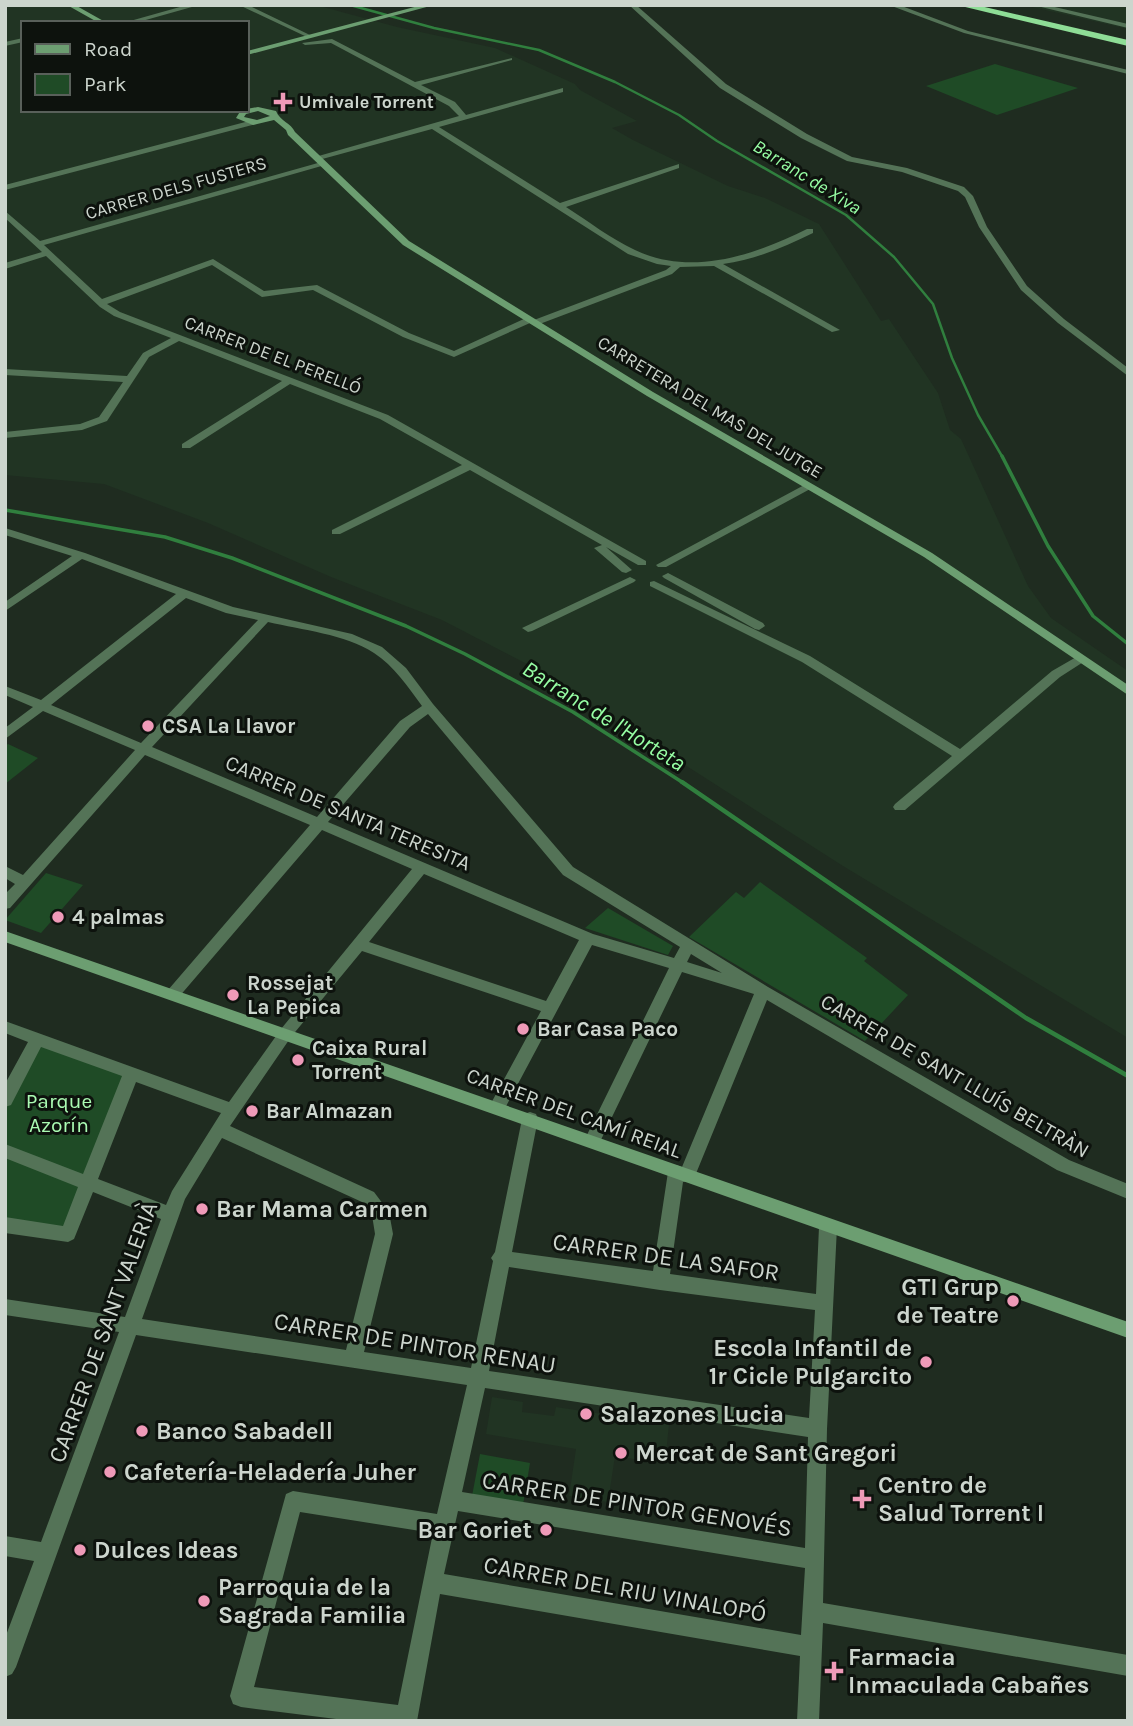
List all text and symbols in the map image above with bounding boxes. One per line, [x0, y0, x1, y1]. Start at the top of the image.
legend [21, 21, 248, 112]
text: Road [84, 37, 132, 61]
text: Park [84, 72, 127, 96]
place label: Umivale Torrent [299, 91, 434, 113]
marker: Umivale Torrent [273, 92, 293, 112]
water label: Barranc de Xiva [749, 135, 865, 219]
street label: CARRER DELS FUSTERS [83, 152, 269, 224]
street label: CARRER DE EL PERELLÓ [181, 310, 365, 399]
street label: CARRETERA DEL MAS DEL JUTGE [594, 331, 826, 483]
water label: Barranc de l'Horteta [517, 655, 691, 777]
place label: CSA La Llavor [162, 714, 296, 738]
marker: CSA La Llavor [140, 718, 156, 734]
street label: CARRER DE SANTA TERESITA [222, 750, 474, 876]
place label: 4 palmas [72, 905, 165, 929]
marker: 4 palmas [50, 909, 66, 925]
place label: Rossejat La Pepica [247, 971, 341, 1019]
marker: Rossejat La Pepica [225, 987, 241, 1003]
street label: CARRER DE SANT LLUÍS BELTRÀN [817, 989, 1093, 1163]
place label: Bar Casa Paco [537, 1017, 678, 1041]
marker: Bar Casa Paco [515, 1021, 531, 1037]
place label: Caixa Rural Torrent [312, 1036, 427, 1084]
marker: Caixa Rural Torrent [290, 1052, 306, 1068]
street label: CARRER DEL CAMÍ REIAL [463, 1063, 685, 1163]
park label: Parque Azorín [26, 1089, 92, 1137]
place label: Bar Almazan [266, 1099, 393, 1123]
marker: Bar Almazan [244, 1103, 260, 1119]
place label: Bar Mama Carmen [216, 1195, 428, 1223]
street label: CARRER DE SANT VALERIÀ [42, 1197, 163, 1466]
marker: Bar Mama Carmen [194, 1201, 210, 1217]
street label: CARRER DE LA SAFOR [551, 1227, 781, 1287]
place label: GTI Grup de Teatre [896, 1273, 999, 1329]
marker: GTI Grup de Teatre [1005, 1293, 1021, 1309]
street label: CARRER DE PINTOR RENAU [272, 1307, 558, 1379]
place label: Escola Infantil de 1r Cicle Pulgarcito [709, 1334, 912, 1390]
marker: Escola Infantil de 1r Cicle Pulgarcito [918, 1354, 934, 1370]
place label: Salazones Lucia [600, 1400, 784, 1428]
marker: Salazones Lucia [578, 1406, 594, 1422]
place label: Banco Sabadell [156, 1417, 333, 1445]
marker: Banco Sabadell [134, 1423, 150, 1439]
place label: Mercat de Sant Gregori [635, 1439, 897, 1467]
marker: Mercat de Sant Gregori [613, 1445, 629, 1461]
place label: Cafetería-Heladería Juher [124, 1458, 416, 1486]
marker: Cafetería-Heladería Juher [102, 1464, 118, 1480]
street label: CARRER DE PINTOR GENOVÉS [480, 1465, 794, 1542]
place label: Centro de Salud Torrent I [878, 1471, 1044, 1527]
marker: Centro de Salud Torrent I [852, 1489, 872, 1509]
place label: Bar Goriet [418, 1516, 532, 1544]
marker: Bar Goriet [538, 1522, 554, 1538]
place label: Dulces Ideas [94, 1536, 238, 1564]
marker: Dulces Ideas [72, 1542, 88, 1558]
street label: CARRER DEL RIU VINALOPÓ [481, 1550, 769, 1628]
place label: Parroquia de la Sagrada Familia [218, 1573, 406, 1629]
marker: Parroquia de la Sagrada Familia [196, 1593, 212, 1609]
place label: Farmacia Inmaculada Cabañes [848, 1643, 1089, 1699]
marker: Farmacia Inmaculada Cabañes [826, 1663, 842, 1679]

